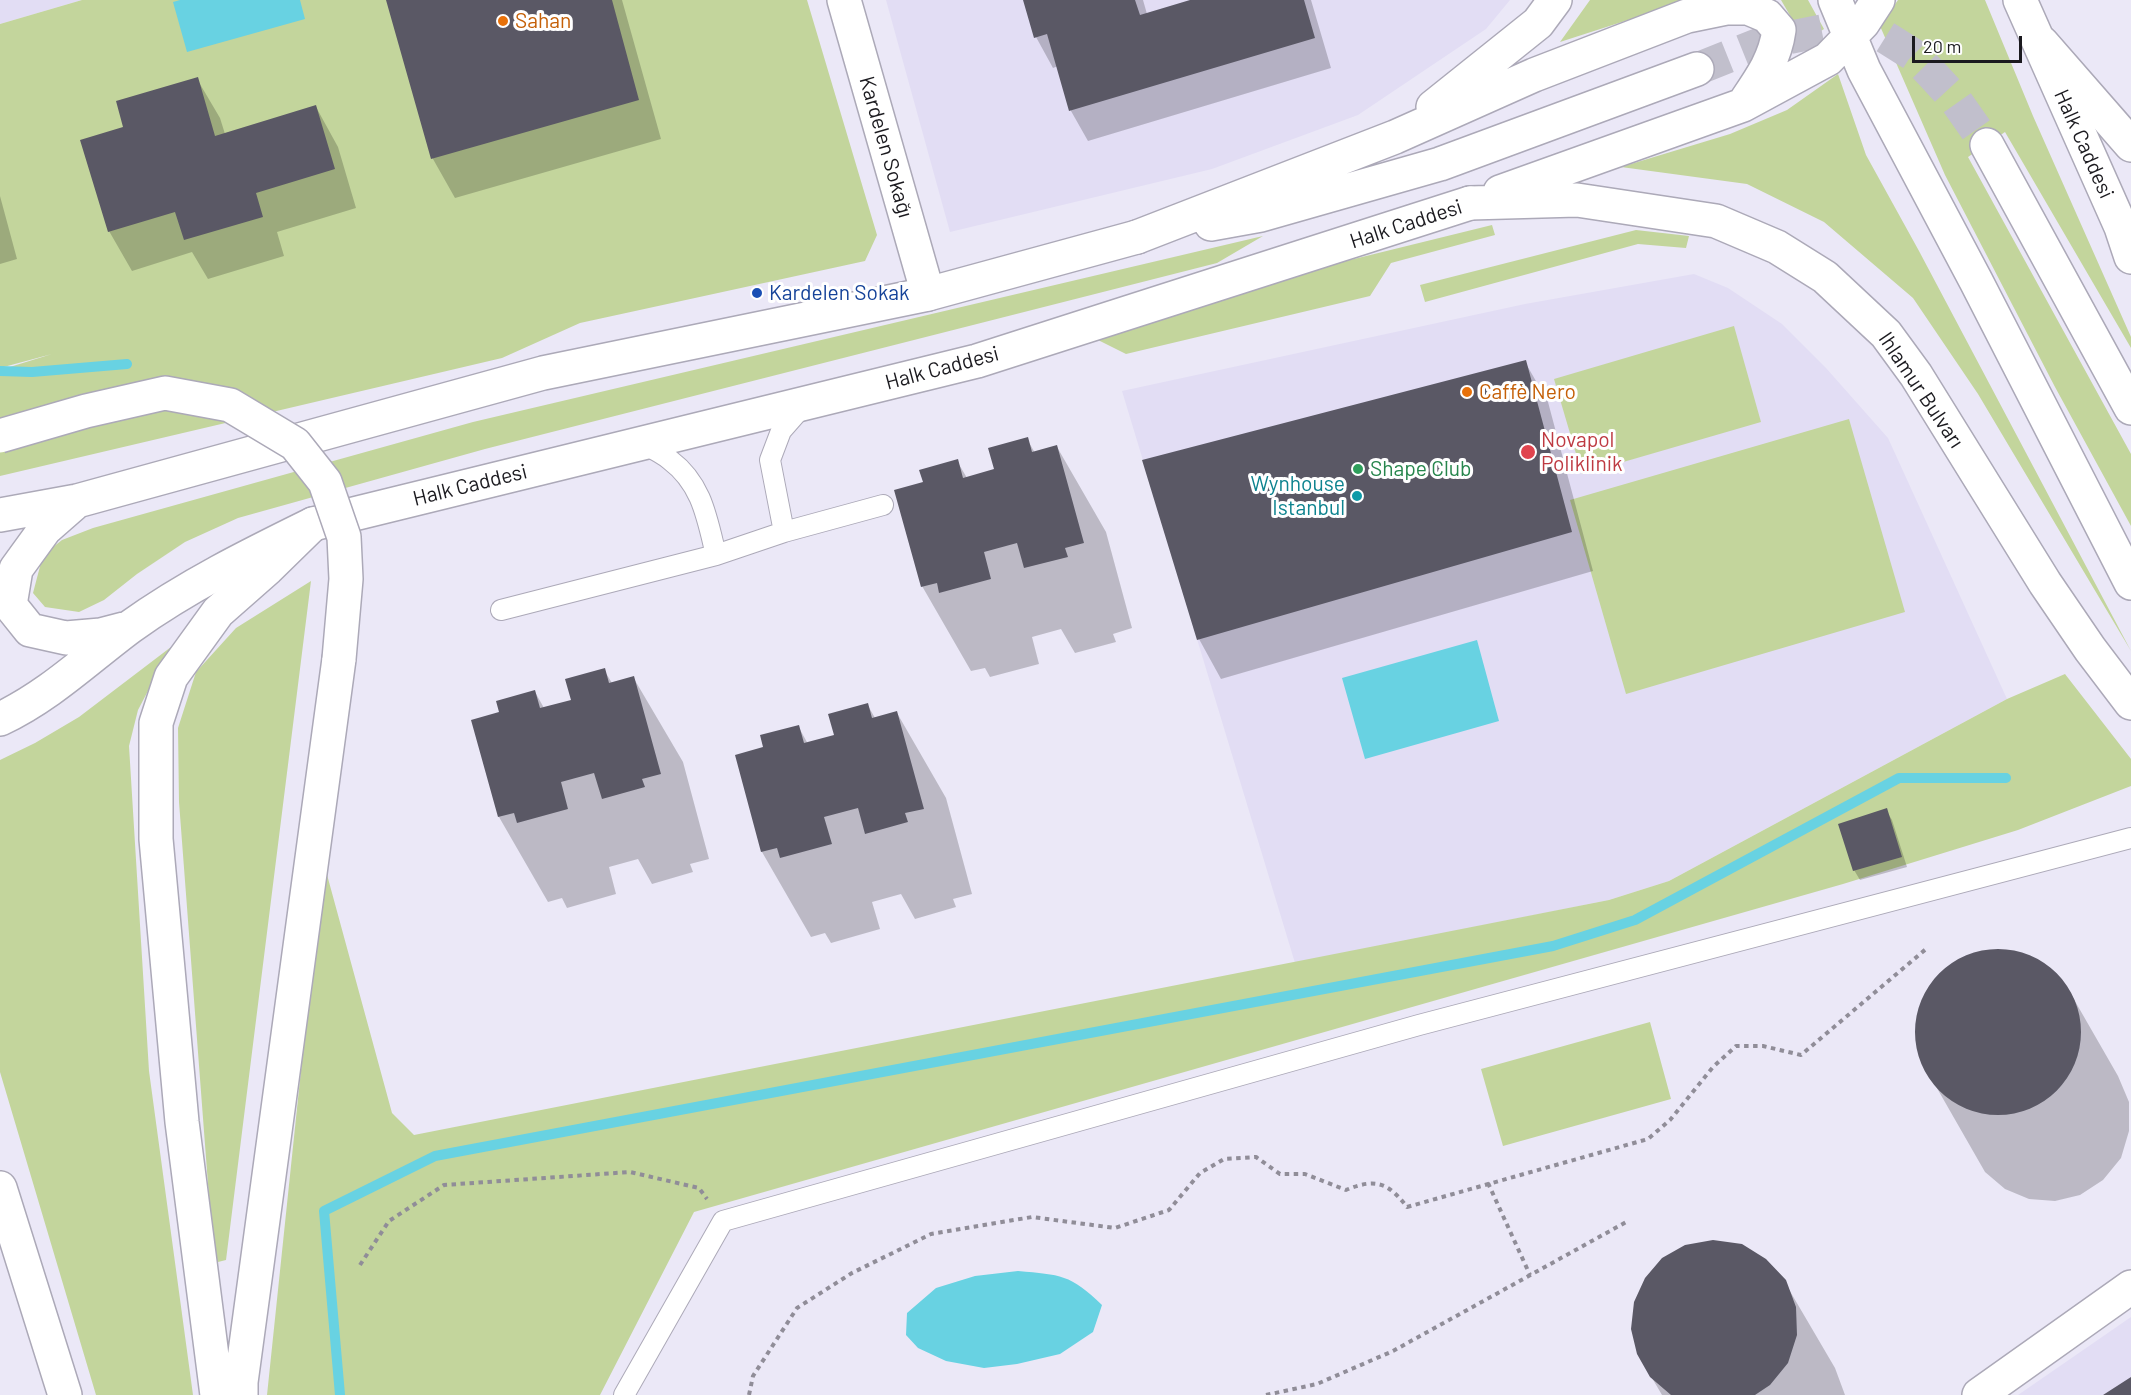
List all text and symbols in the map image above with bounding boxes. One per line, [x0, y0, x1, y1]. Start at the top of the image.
place label: Sahan [515, 8, 571, 34]
marker: Sahan [496, 14, 510, 28]
scale bar [1915, 24, 2024, 62]
text: 20 m [1923, 35, 1961, 57]
street label: Kardelen Sokağı [854, 73, 918, 221]
street label: Halk Caddesi [2049, 86, 2119, 202]
street label: Halk Caddesi [1347, 194, 1465, 254]
place label: Kardelen Sokak [769, 280, 910, 306]
marker: Kardelen Sokak [750, 286, 764, 300]
street label: Ihlamur Bulvarı [1873, 327, 1969, 453]
street label: Halk Caddesi [882, 341, 1002, 395]
place label: Caffè Nero [1479, 379, 1576, 405]
marker: Caffè Nero [1460, 385, 1474, 399]
place label: Novapol Poliklinik [1541, 427, 1623, 477]
marker: Novapol Poliklinik [1519, 443, 1537, 461]
place label: Shape Club [1370, 456, 1471, 482]
street label: Halk Caddesi [410, 459, 530, 511]
marker: Shape Club [1351, 462, 1365, 476]
place label: Wynhouse Istanbul [1251, 471, 1345, 521]
marker: Wynhouse Istanbul [1350, 489, 1364, 503]

